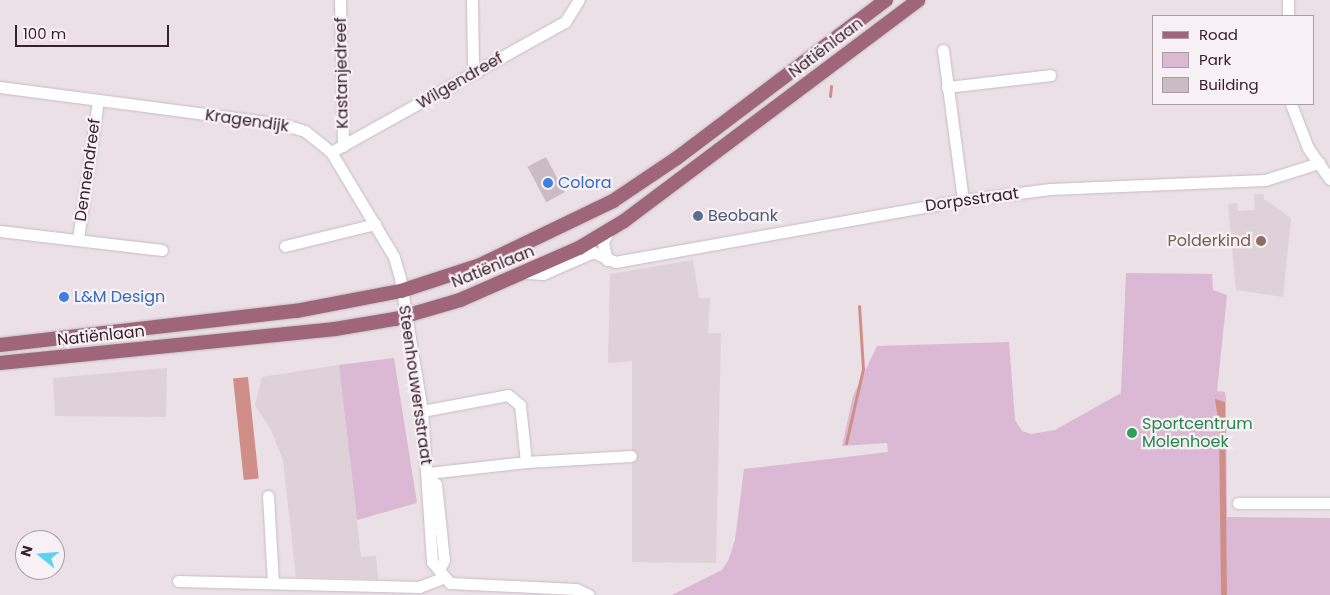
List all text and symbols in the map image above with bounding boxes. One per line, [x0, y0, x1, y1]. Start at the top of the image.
street label: Natiënlaan [785, 14, 867, 82]
scale bar [18, 15, 171, 47]
legend [1152, 15, 1315, 105]
street label: Kastanjedreef [331, 17, 353, 129]
text: 100 m [23, 23, 66, 44]
text: Road [1199, 24, 1238, 45]
street label: Wilgendreef [413, 49, 507, 113]
text: Park [1199, 49, 1231, 70]
text: Building [1199, 74, 1259, 95]
street label: Kragendijk [204, 106, 290, 136]
street label: Dennendreef [71, 117, 105, 223]
place label: Colora [558, 173, 612, 193]
marker: Colora [542, 177, 554, 189]
street label: Dorpsstraat [924, 184, 1020, 216]
place label: Beobank [708, 206, 778, 226]
marker: Beobank [692, 210, 704, 222]
place label: Polderkind [1168, 231, 1251, 251]
marker: Polderkind [1255, 235, 1267, 247]
street label: Natiënlaan [449, 242, 537, 292]
place label: L&M Design [74, 287, 165, 307]
marker: L&M Design [58, 291, 70, 303]
street label: Steenhouwersstraat [394, 304, 436, 466]
street label: Natiënlaan [56, 322, 146, 350]
place label: Sportcentrum Molenhoek [1142, 414, 1253, 452]
marker: Sportcentrum Molenhoek [1126, 427, 1138, 439]
north arrow [15, 530, 65, 580]
text: N [16, 543, 38, 559]

